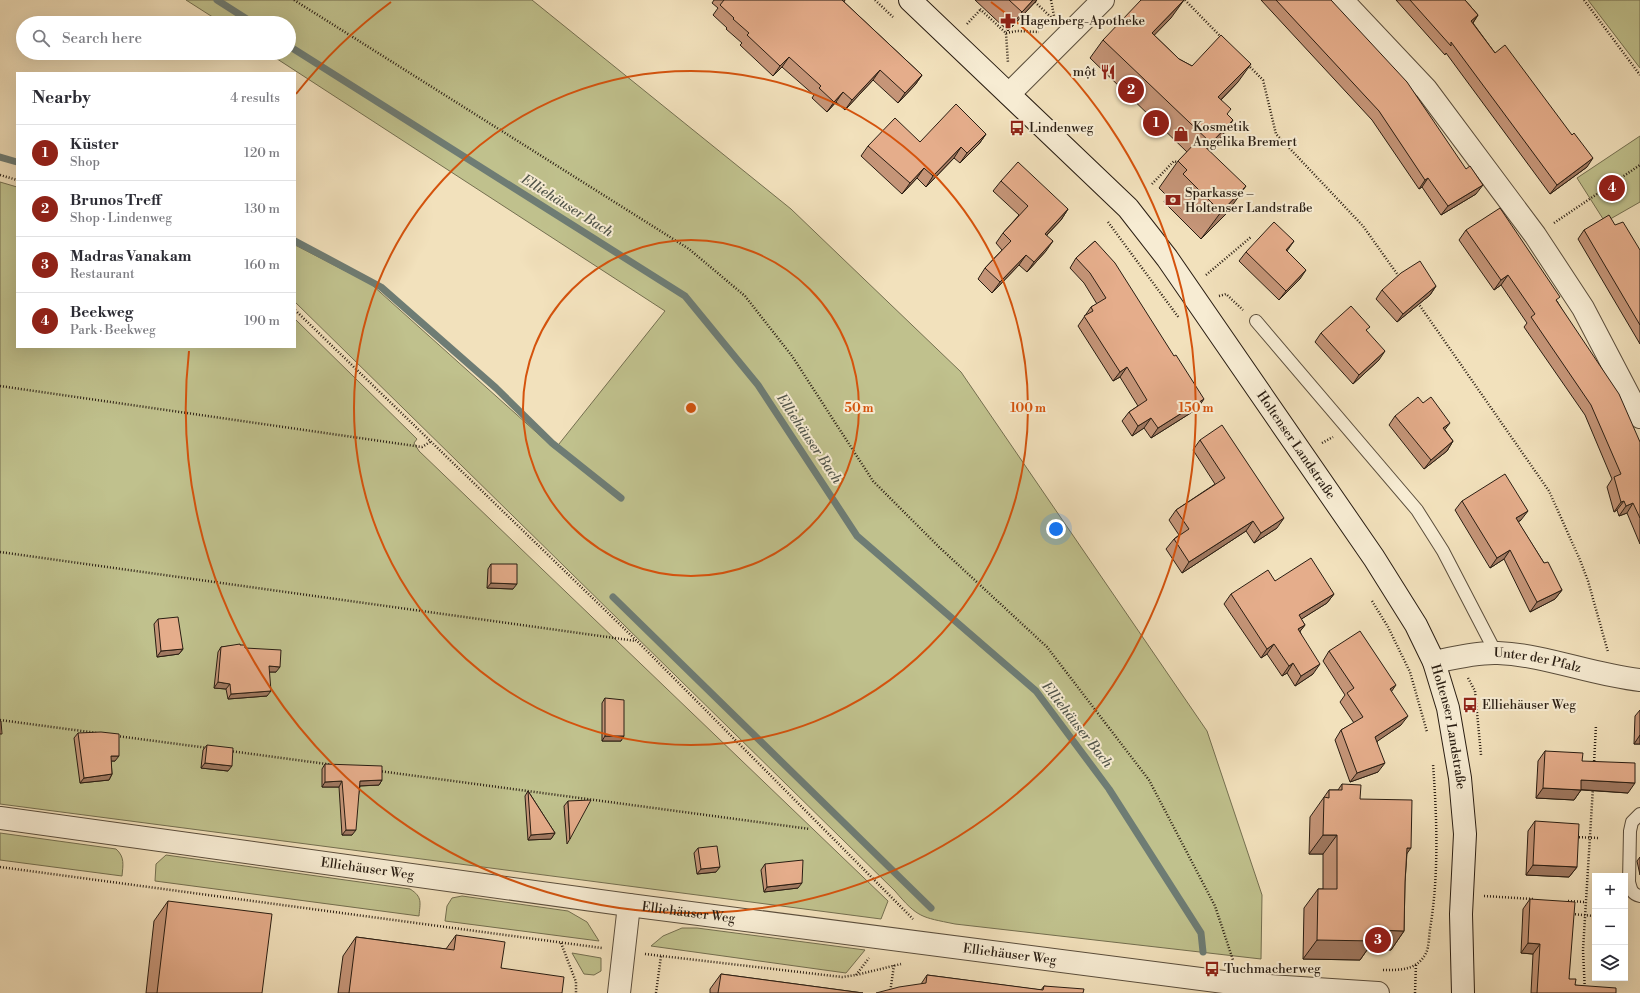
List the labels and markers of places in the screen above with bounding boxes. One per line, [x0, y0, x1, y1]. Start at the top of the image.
pharmacy icon: Hagenberg-Apotheke [999, 12, 1017, 30]
place label: Hagenberg-Apotheke [1020, 13, 1146, 29]
restaurant icon: một [1099, 63, 1117, 81]
place label: một [1073, 64, 1096, 80]
pin: 2 [1118, 75, 1144, 105]
pin: 1 [1143, 108, 1169, 138]
bus stop icon: Lindenweg [1008, 119, 1026, 137]
place label: Kosmetik Angelika Bremert [1192, 119, 1298, 150]
place label: Lindenweg [1029, 120, 1094, 136]
shop icon: Kosmetik Angelika Bremert [1172, 125, 1190, 143]
pin: 4 [1599, 173, 1625, 203]
place label: Sparkasse – Holtenser Landstraße [1185, 185, 1313, 216]
bank icon: Sparkasse – Holtenser Landstraße [1164, 191, 1182, 209]
centre of rings [684, 401, 698, 415]
bus stop icon: Elliehäuser Weg [1461, 696, 1479, 714]
place label: Elliehäuser Weg [1482, 697, 1576, 713]
pin: 3 [1365, 925, 1391, 955]
bus stop icon: Tuchmacherweg [1203, 960, 1221, 978]
place label: Tuchmacherweg [1224, 961, 1321, 977]

